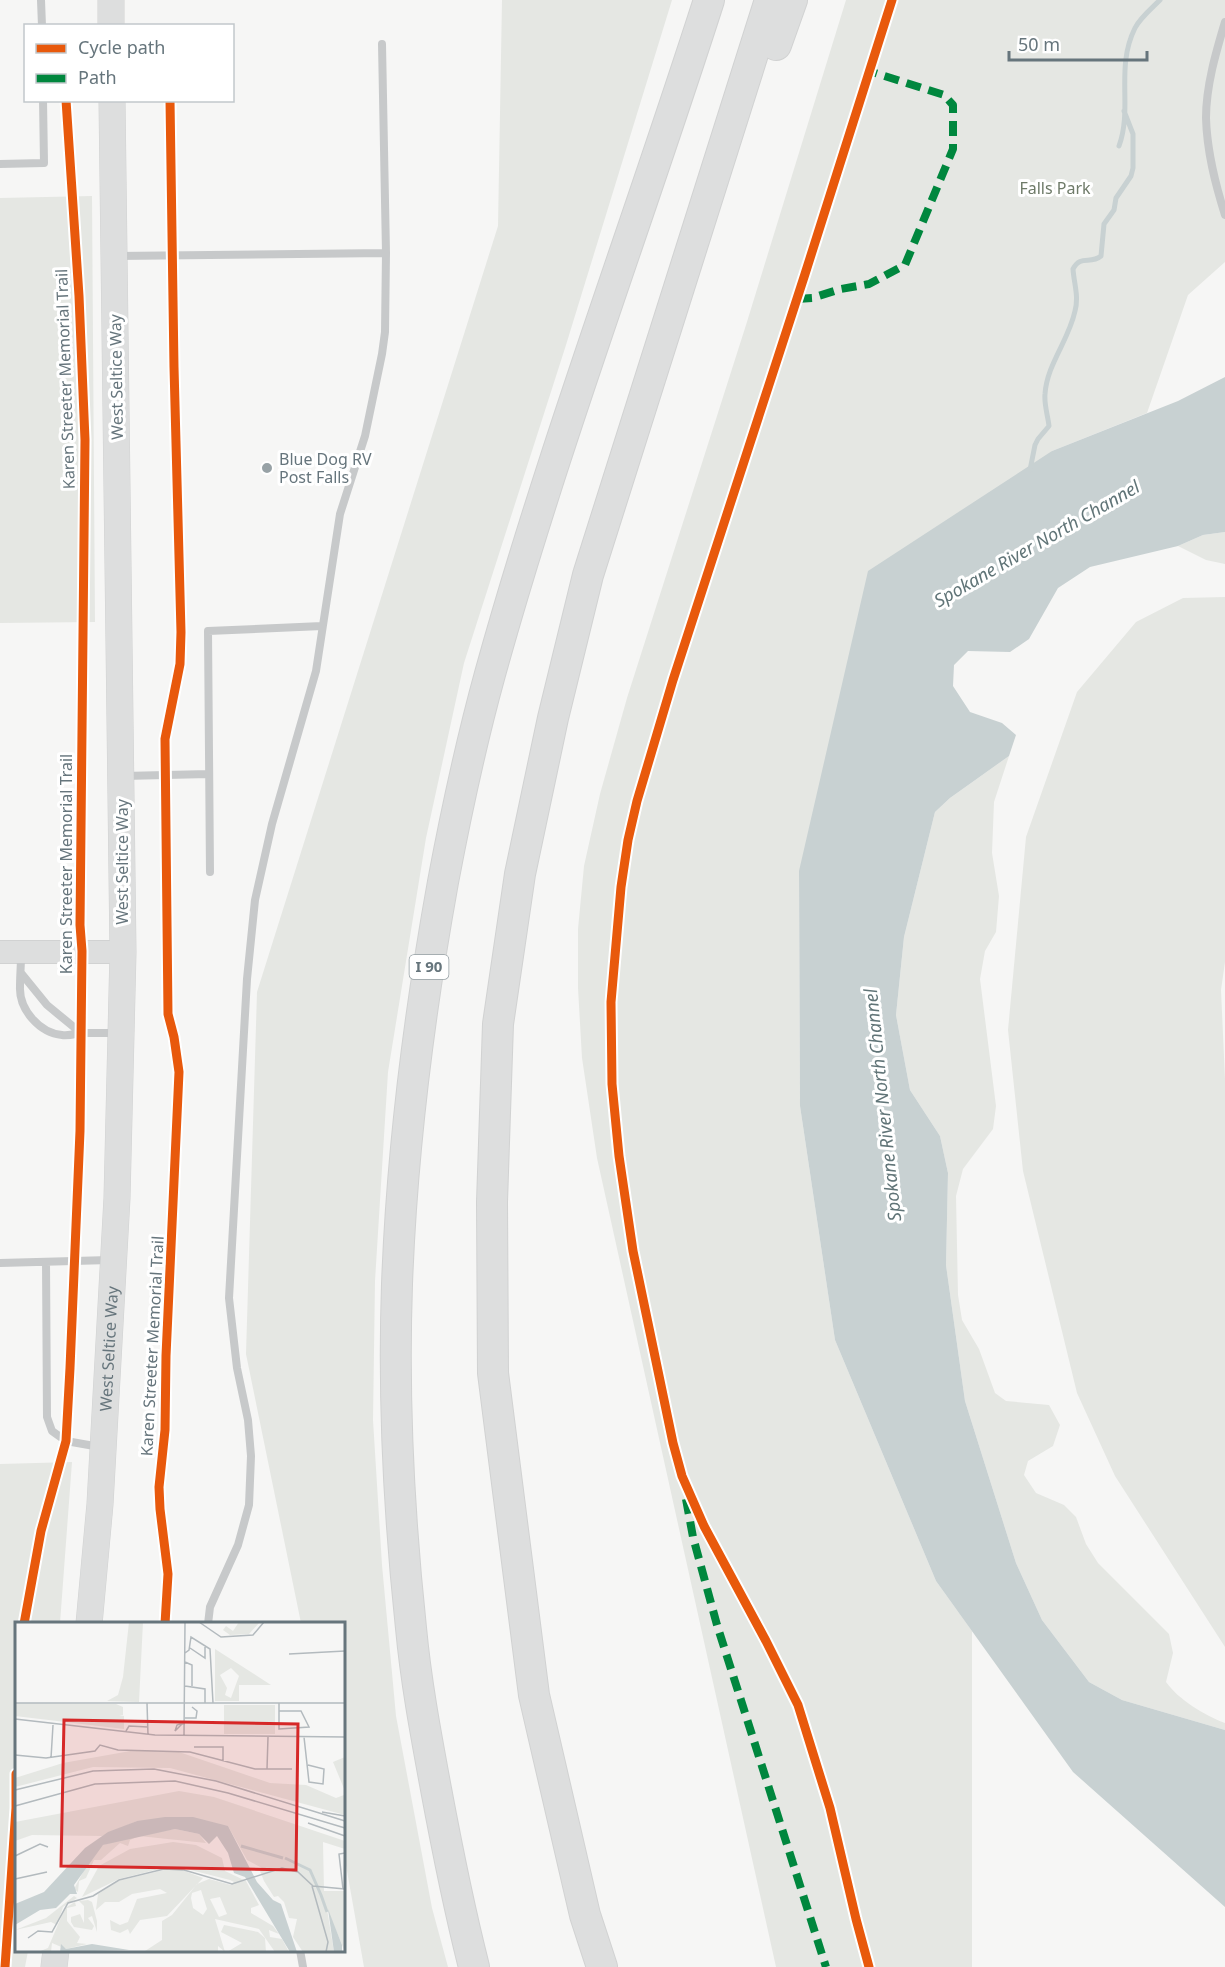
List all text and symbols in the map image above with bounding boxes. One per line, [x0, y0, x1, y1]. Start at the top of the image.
legend [24, 24, 234, 102]
scale bar [1009, 24, 1147, 62]
text: 50 m [1018, 32, 1060, 56]
text: Cycle path [78, 35, 165, 59]
text: Path [78, 65, 117, 89]
park label: Falls Park [1019, 177, 1091, 199]
street label: Karen Streeter Memorial Trail [50, 268, 80, 490]
street label: West Seltice Way [104, 313, 128, 440]
place label: Blue Dog RV Post Falls [279, 448, 372, 488]
marker: Blue Dog RV Post Falls [260, 461, 274, 475]
water label: Spokane River North Channel [929, 474, 1144, 612]
street label: Karen Streeter Memorial Trail [55, 754, 77, 974]
street label: West Seltice Way [111, 798, 133, 925]
road number: I 90 [410, 955, 448, 979]
water label: Spokane River North Channel [858, 987, 906, 1223]
street label: Karen Streeter Memorial Trail [135, 1235, 169, 1457]
street label: West Seltice Way [94, 1285, 123, 1412]
inset map [15, 1622, 345, 1952]

